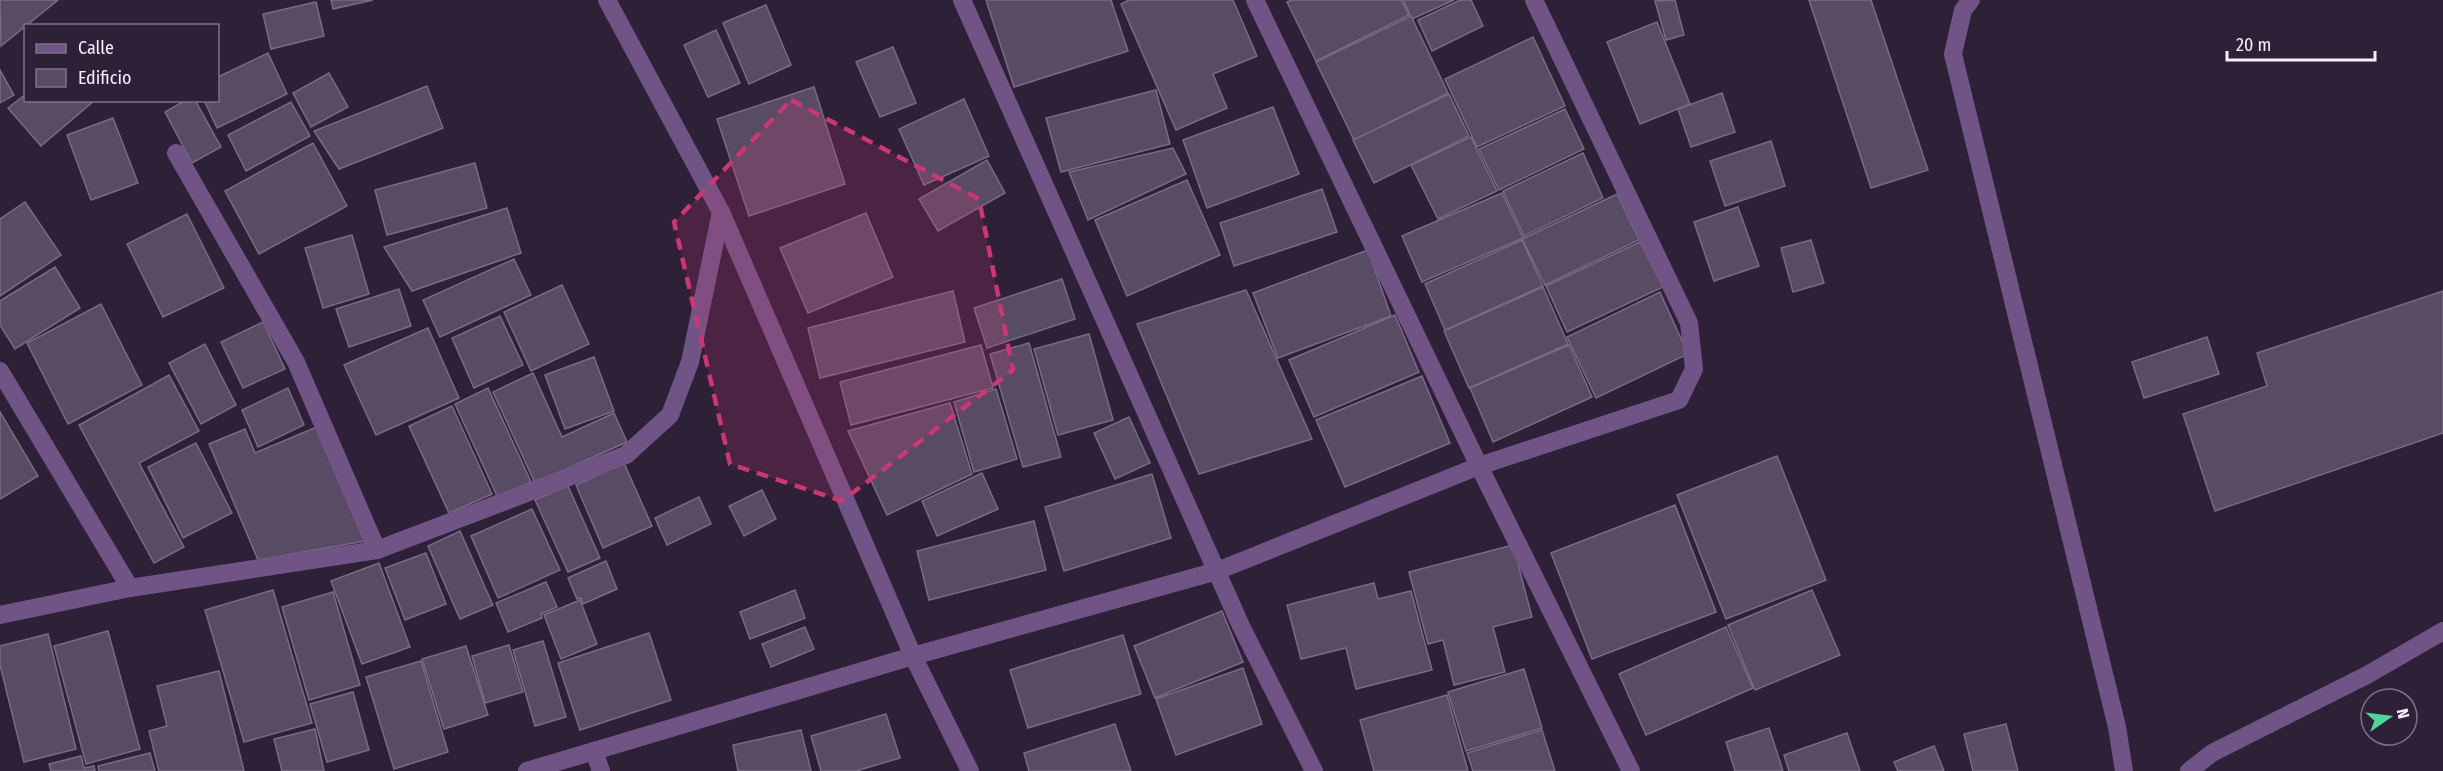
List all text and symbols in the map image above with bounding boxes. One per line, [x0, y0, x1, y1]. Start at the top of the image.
legend [24, 24, 219, 102]
scale bar [2227, 24, 2376, 62]
text: 20 m [2236, 34, 2271, 56]
text: Calle [78, 37, 114, 59]
text: Edificio [78, 67, 131, 89]
north arrow [2359, 687, 2419, 747]
text: N [2393, 707, 2413, 720]

